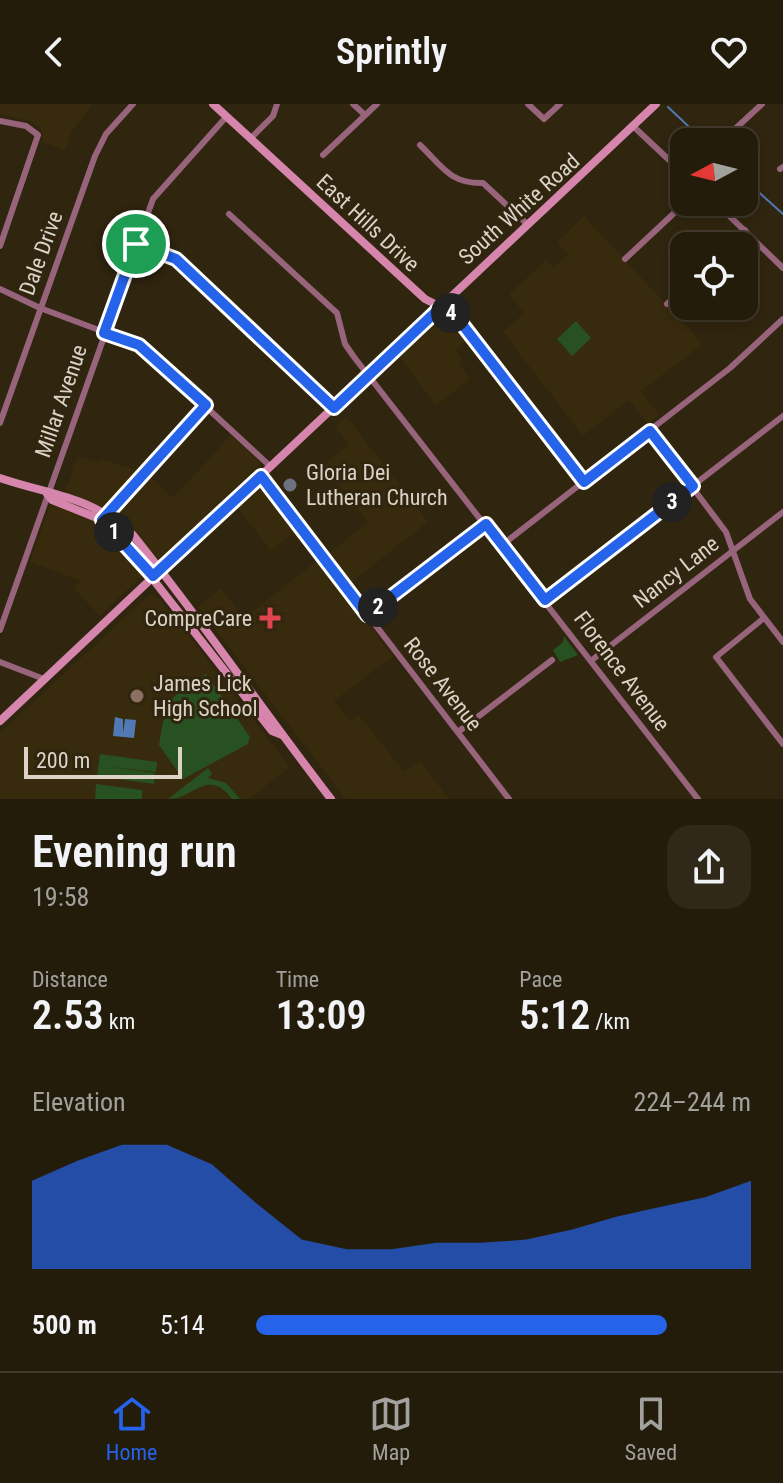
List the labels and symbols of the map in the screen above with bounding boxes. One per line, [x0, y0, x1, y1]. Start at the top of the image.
north arrow [670, 128, 758, 216]
street label: South White Road [454, 148, 584, 270]
street label: East Hills Drive [312, 169, 424, 277]
street label: Dale Drive [14, 208, 68, 298]
pin [102, 210, 170, 278]
pin: 4 [431, 293, 471, 333]
street label: Millar Avenue [30, 341, 92, 461]
place label: Gloria Dei Lutheran Church [306, 460, 448, 510]
marker: Gloria Dei Lutheran Church [281, 476, 299, 494]
pin: 3 [652, 482, 692, 522]
pin: 1 [94, 512, 134, 552]
street label: Nancy Lane [628, 531, 724, 613]
pin: 2 [358, 587, 398, 627]
place label: CompreCare [144, 606, 252, 631]
street label: Florence Avenue [569, 606, 675, 736]
marker: CompreCare [259, 607, 281, 629]
street label: Rose Avenue [399, 632, 487, 736]
place label: James Lick High School [153, 671, 258, 721]
marker: James Lick High School [128, 687, 146, 705]
scale bar [24, 743, 182, 779]

